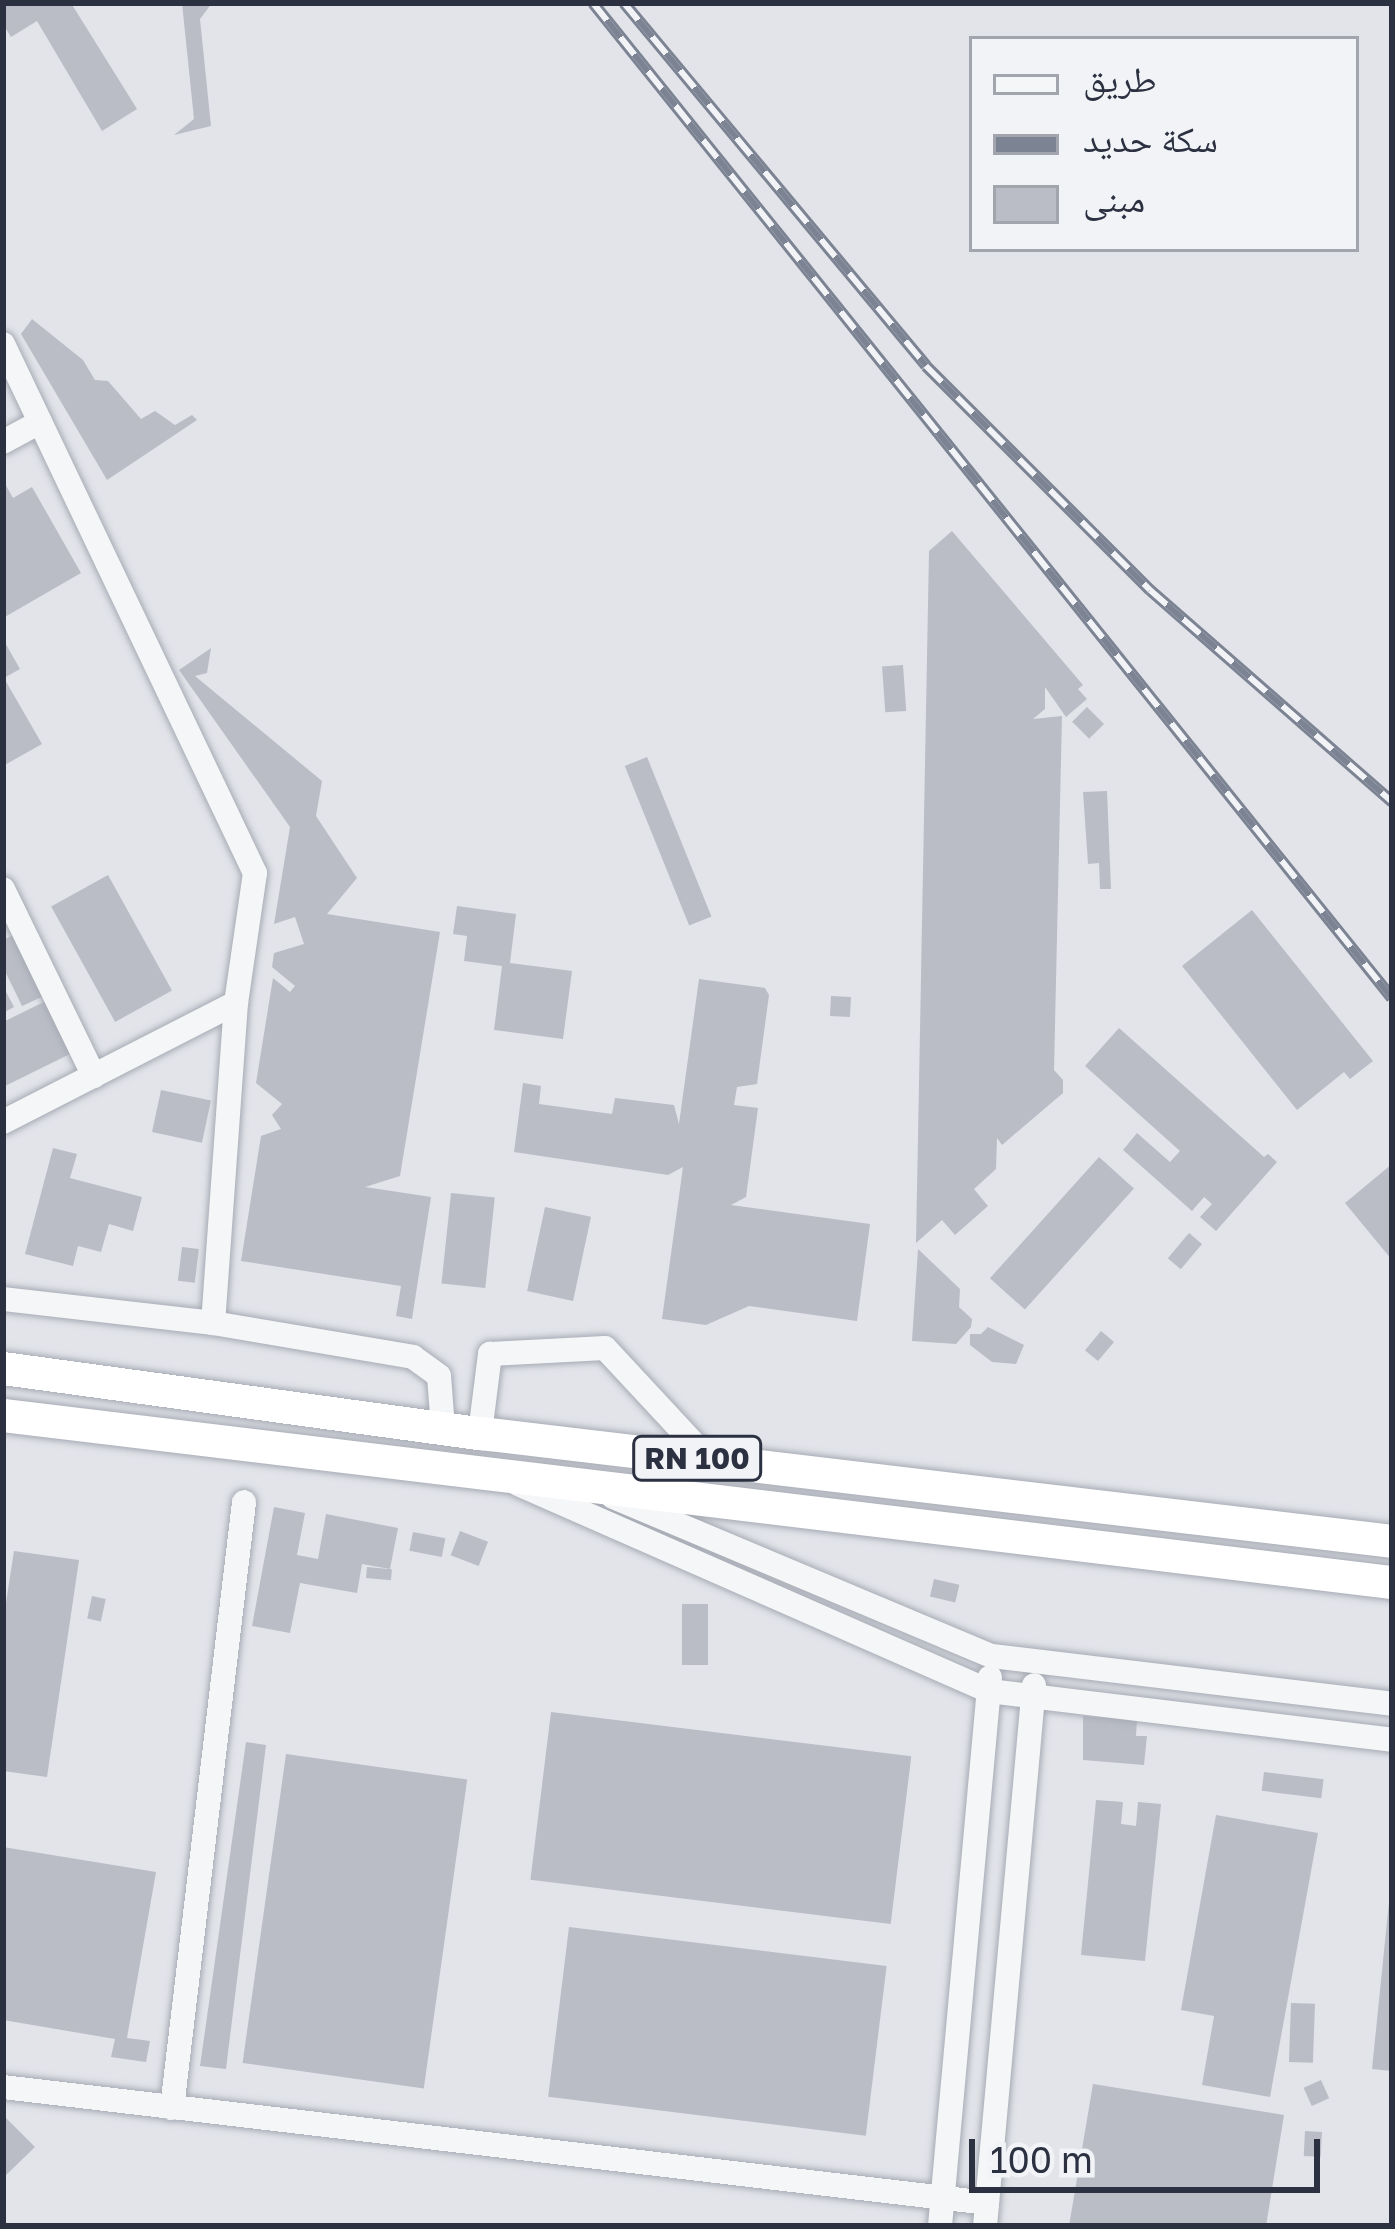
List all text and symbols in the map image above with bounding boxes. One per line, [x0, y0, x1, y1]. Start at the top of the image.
legend [969, 36, 1359, 252]
text: طريق [1083, 57, 1157, 100]
text: سكة حديد [1083, 117, 1218, 160]
text: مبنى [1083, 177, 1145, 220]
road number: RN 100 [631, 1434, 763, 1482]
scale bar [975, 2115, 1326, 2189]
text: 100 m [990, 2138, 1093, 2181]

